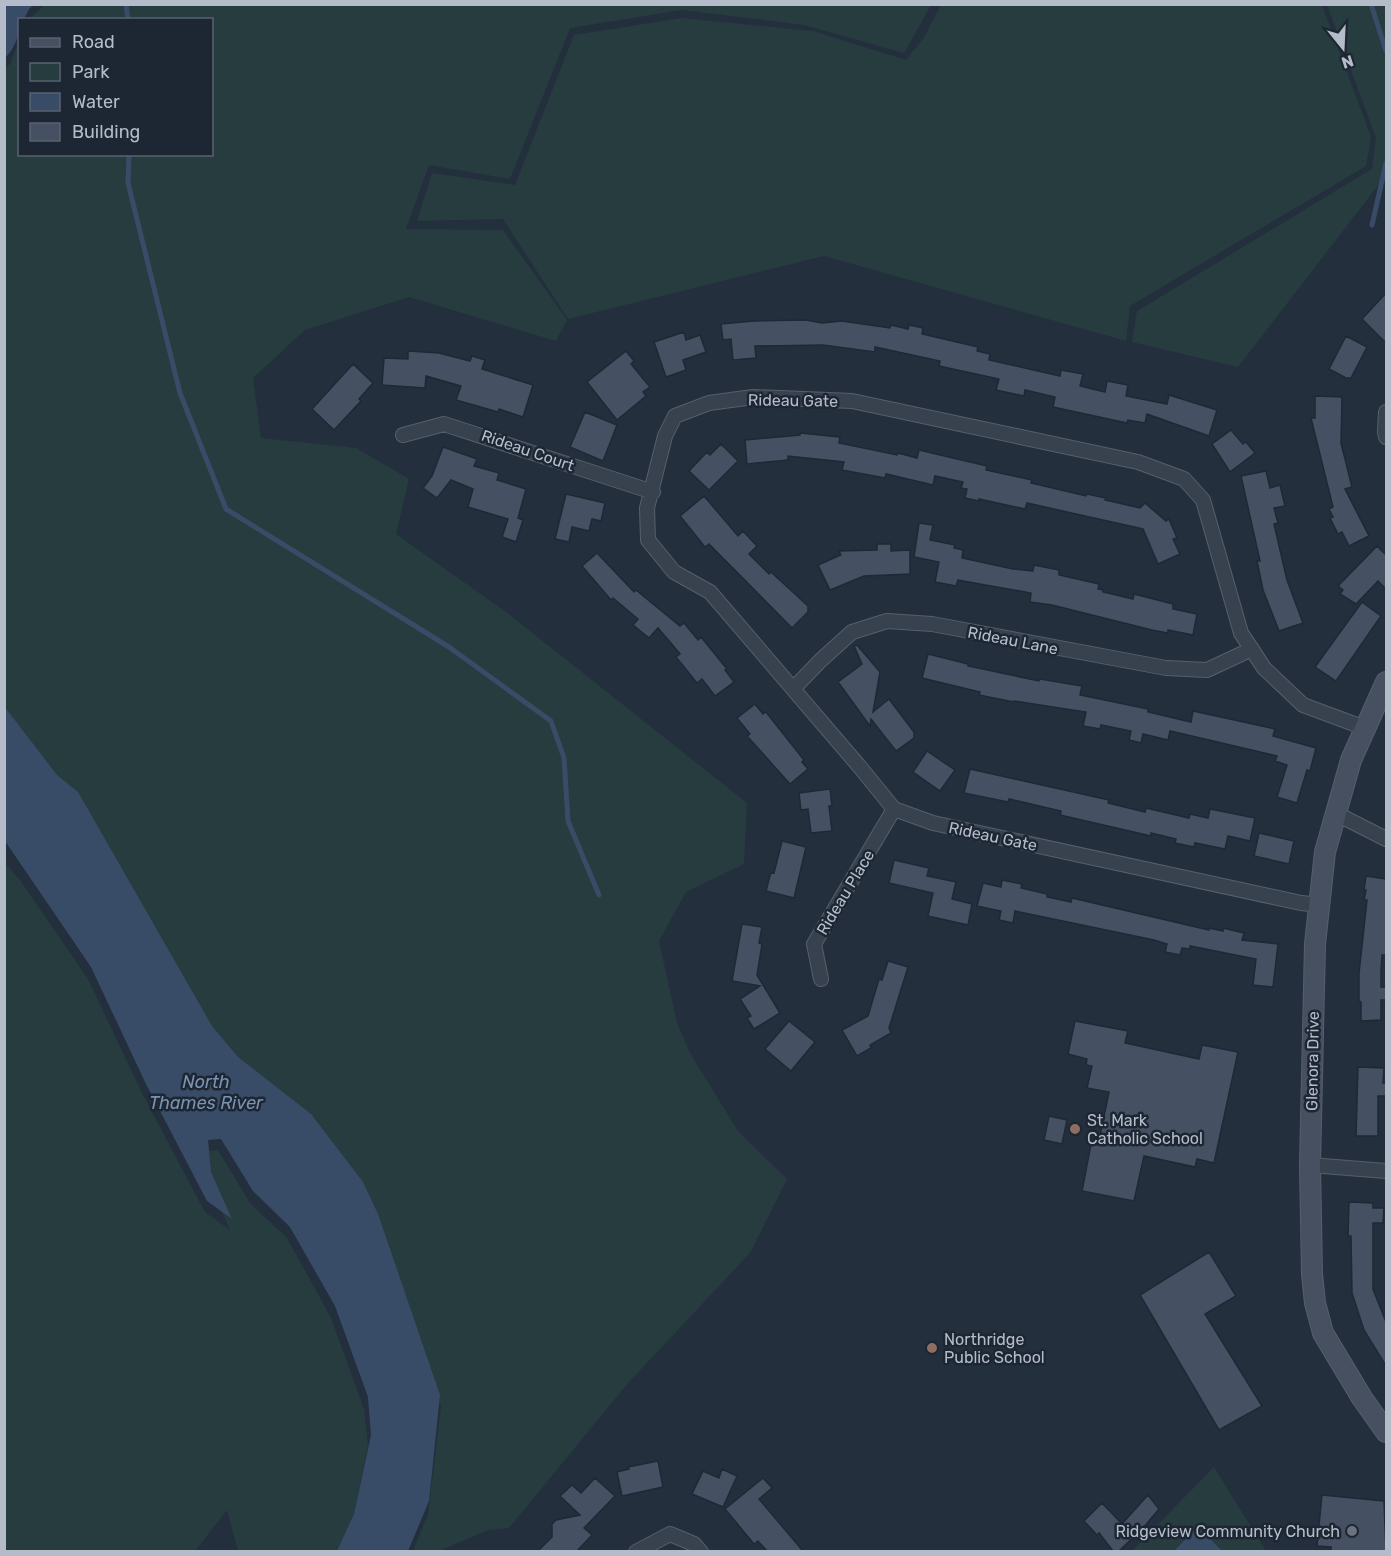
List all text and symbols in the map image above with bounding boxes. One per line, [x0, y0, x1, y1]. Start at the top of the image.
legend [18, 18, 213, 156]
north arrow [1313, 18, 1373, 78]
text: Road [72, 31, 115, 53]
text: N [1339, 51, 1356, 73]
text: Park [72, 61, 110, 83]
text: Water [72, 91, 120, 113]
text: Building [72, 121, 140, 143]
street label: Rideau Gate [748, 390, 838, 411]
street label: Rideau Court [479, 426, 577, 475]
street label: Rideau Lane [966, 622, 1060, 659]
street label: Rideau Gate [947, 818, 1039, 855]
street label: Rideau Place [813, 846, 878, 938]
street label: Glenora Drive [1302, 1011, 1323, 1111]
water label: North Thames River [149, 1071, 264, 1114]
place label: St. Mark Catholic School [1087, 1111, 1203, 1148]
marker: St. Mark Catholic School [1068, 1122, 1082, 1136]
place label: Northridge Public School [944, 1330, 1045, 1367]
marker: Northridge Public School [925, 1341, 939, 1355]
place label: Ridgeview Community Church [1115, 1522, 1340, 1541]
marker: Ridgeview Community Church [1345, 1524, 1359, 1538]

